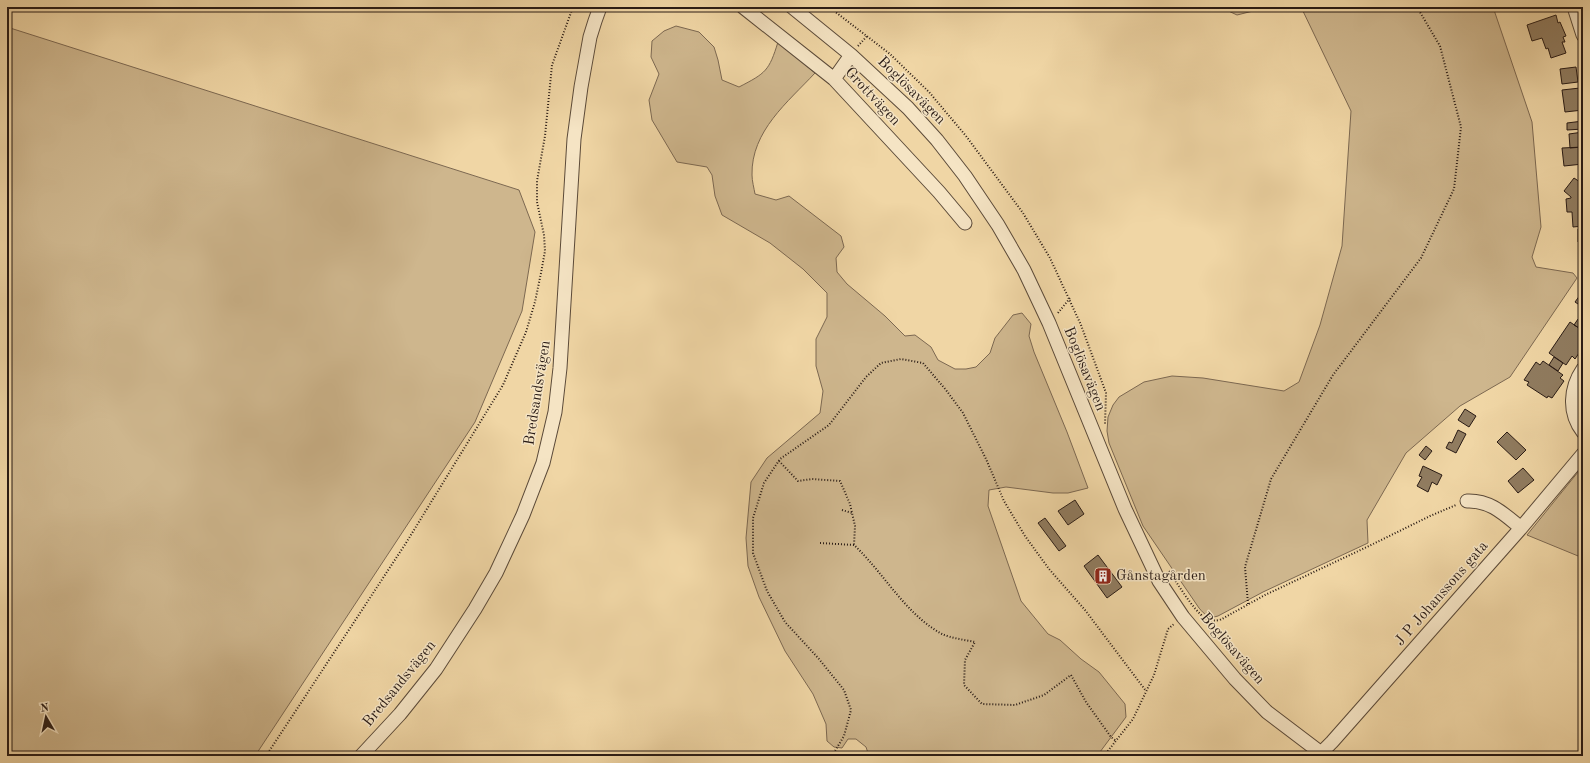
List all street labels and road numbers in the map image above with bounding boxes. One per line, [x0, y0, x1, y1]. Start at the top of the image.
street label: Boglösavägen [874, 54, 948, 128]
street label: Grottvägen [841, 65, 903, 129]
street label: Boglösavägen [1060, 325, 1108, 413]
street label: Bredsandsvägen [522, 339, 554, 447]
street label: J P Johanssons gata [1393, 538, 1492, 649]
street label: Boglösavägen [1197, 610, 1267, 688]
street label: Bredsandsvägen [361, 638, 439, 730]

